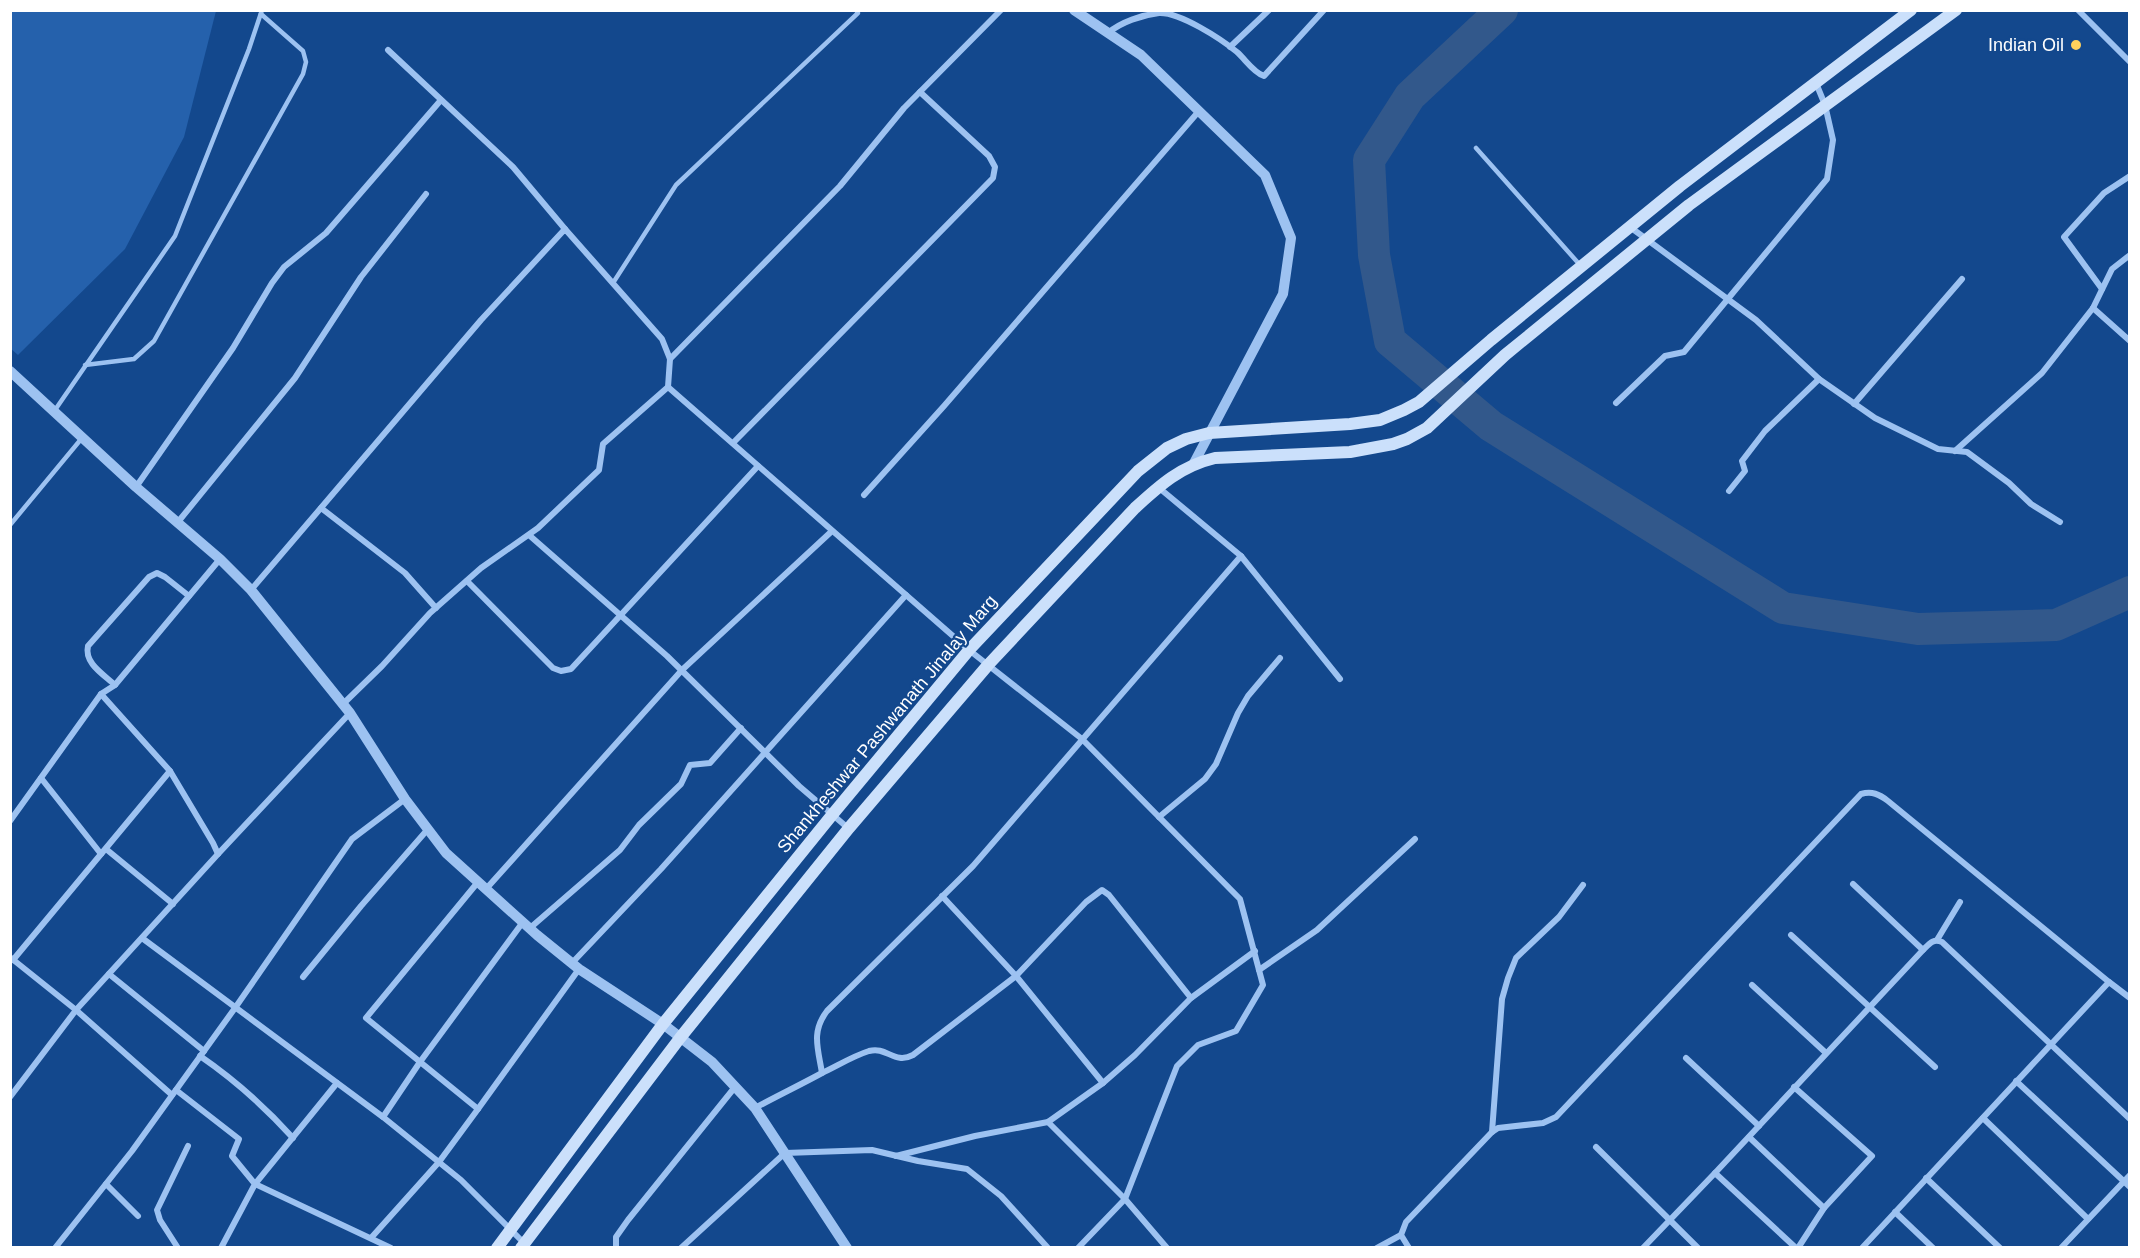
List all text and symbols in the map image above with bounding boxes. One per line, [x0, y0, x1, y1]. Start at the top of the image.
place label: Indian Oil [1988, 35, 2064, 55]
marker: Indian Oil [2069, 38, 2083, 52]
street label: Shankheshwar Pashwanath Jinalay Marg [773, 591, 1001, 857]

